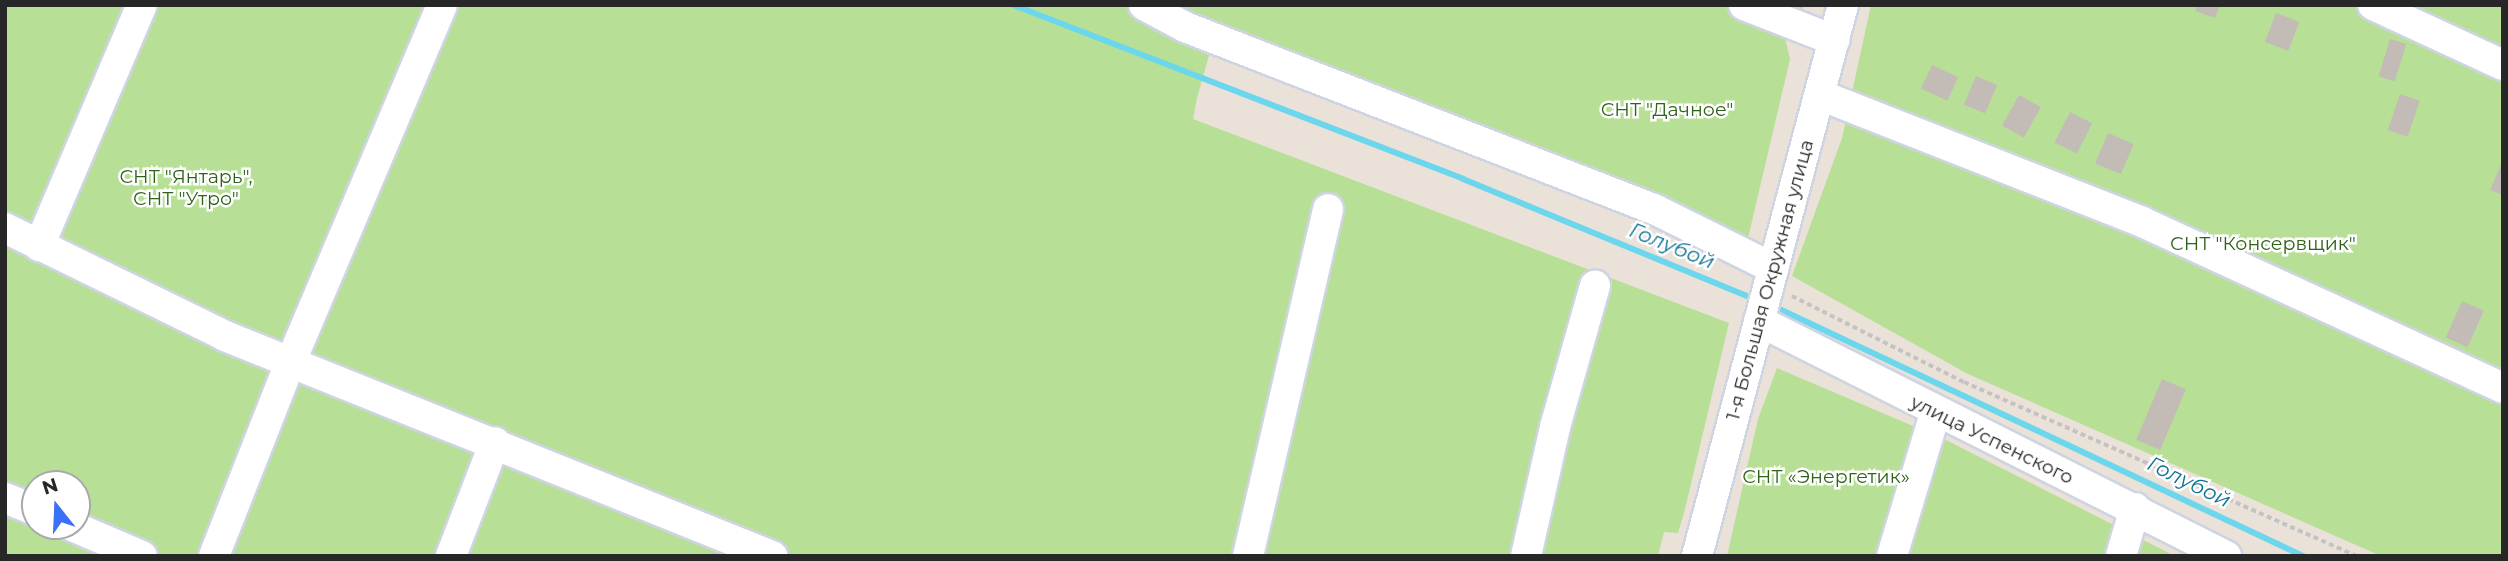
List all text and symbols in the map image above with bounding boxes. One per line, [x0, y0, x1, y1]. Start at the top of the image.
park label: СНТ "Дачное" [1601, 99, 1733, 121]
street label: 1-я Большая Окружная улица [1722, 137, 1818, 423]
park label: СНТ "Янтарь", СНТ "Утро" [119, 166, 253, 210]
water label: Голубой [1626, 218, 1718, 274]
park label: СНТ "Консервщик" [2170, 233, 2356, 255]
street label: улица Успенского [1907, 391, 2077, 489]
water label: Голубой [2143, 451, 2235, 513]
park label: СНТ «Энергетик» [1742, 466, 1910, 488]
north arrow [21, 470, 91, 540]
text: N [39, 473, 61, 500]

